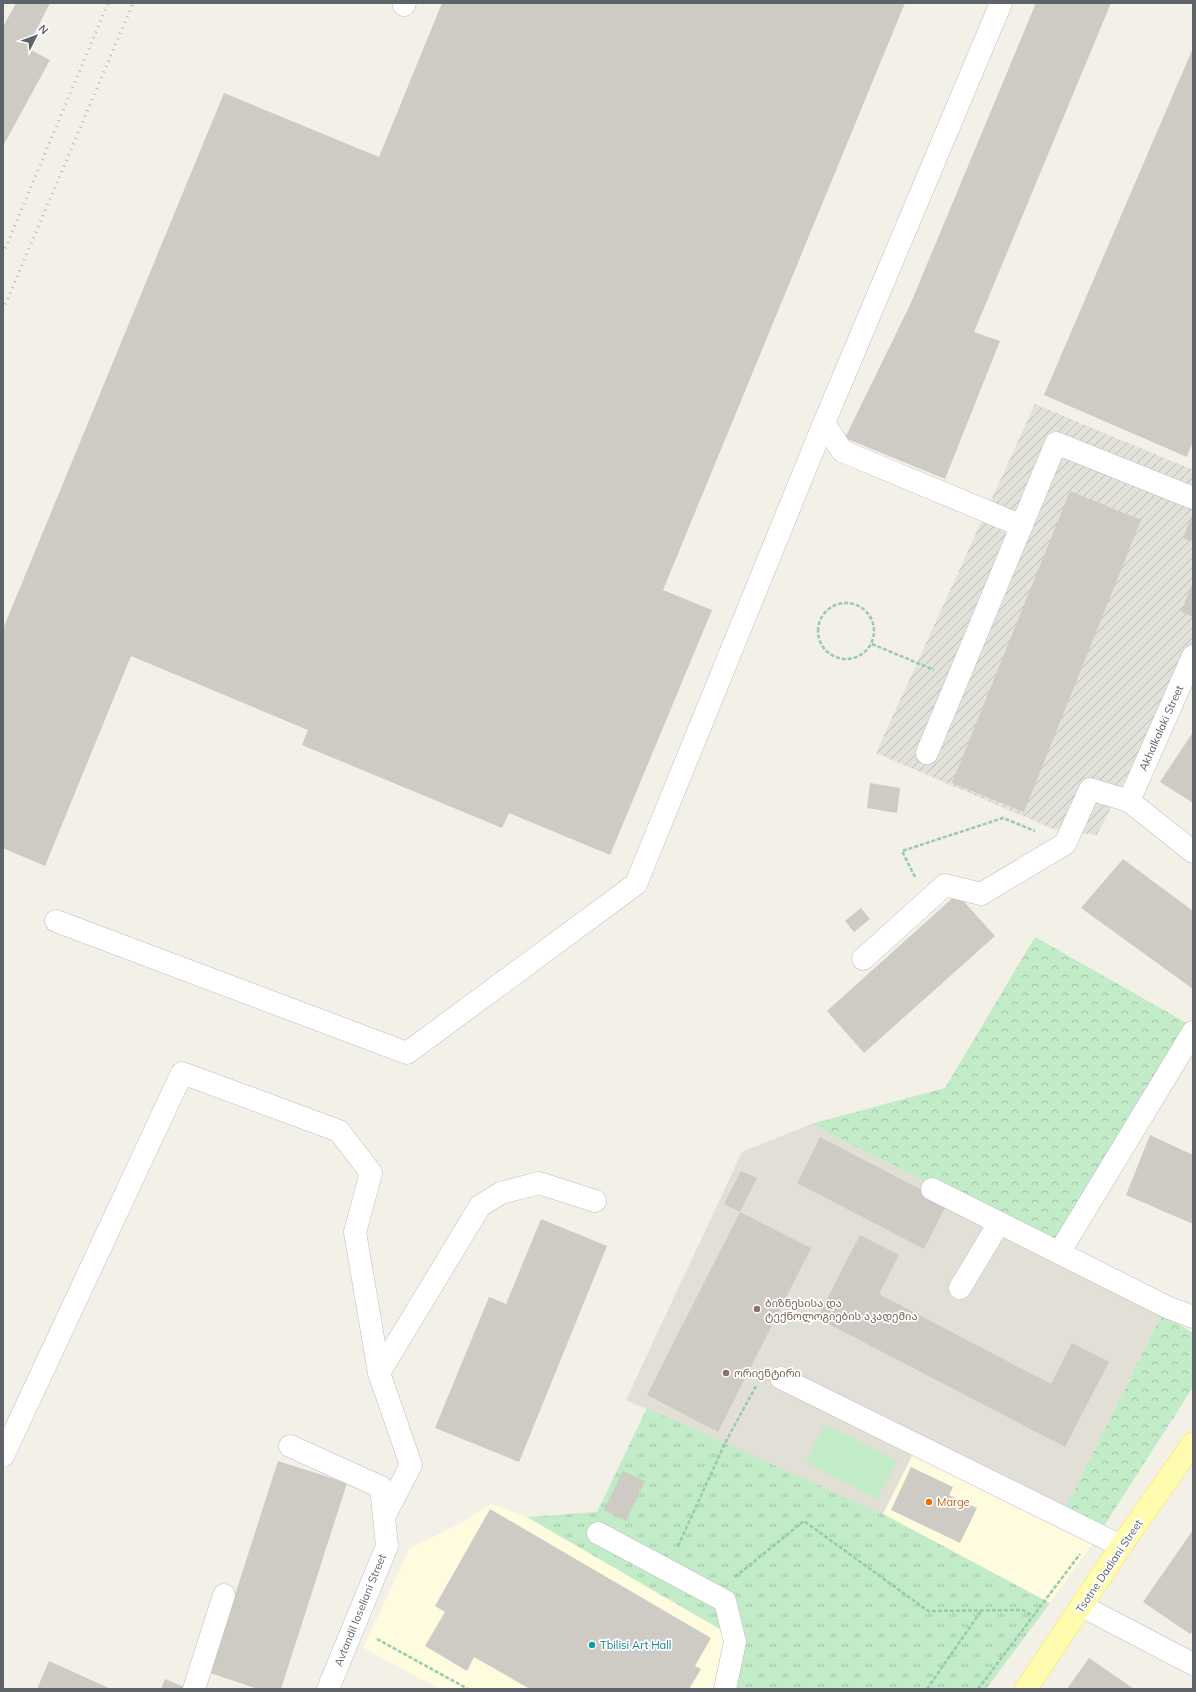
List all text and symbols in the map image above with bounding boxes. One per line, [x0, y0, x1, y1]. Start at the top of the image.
north arrow [16, 16, 56, 56]
text: N [35, 22, 51, 37]
street label: Akhalkalaki Street [1136, 683, 1186, 773]
place label: ბიზნესისა და ტექნოლოგიების აკადემია [765, 1296, 917, 1323]
marker: ბიზნესისა და ტექნოლოგიების აკადემია [752, 1304, 762, 1314]
place label: ორიენტირი [734, 1366, 801, 1380]
marker: ორიენტირი [721, 1368, 731, 1378]
place label: Marge [937, 1495, 970, 1509]
marker: Marge [924, 1497, 934, 1507]
street label: Tsotne Dadiani Street [1073, 1517, 1146, 1615]
street label: Avtandil Ioseliani Street [331, 1552, 389, 1668]
place label: Tbilisi Art Hall [600, 1638, 671, 1652]
marker: Tbilisi Art Hall [587, 1640, 597, 1650]

